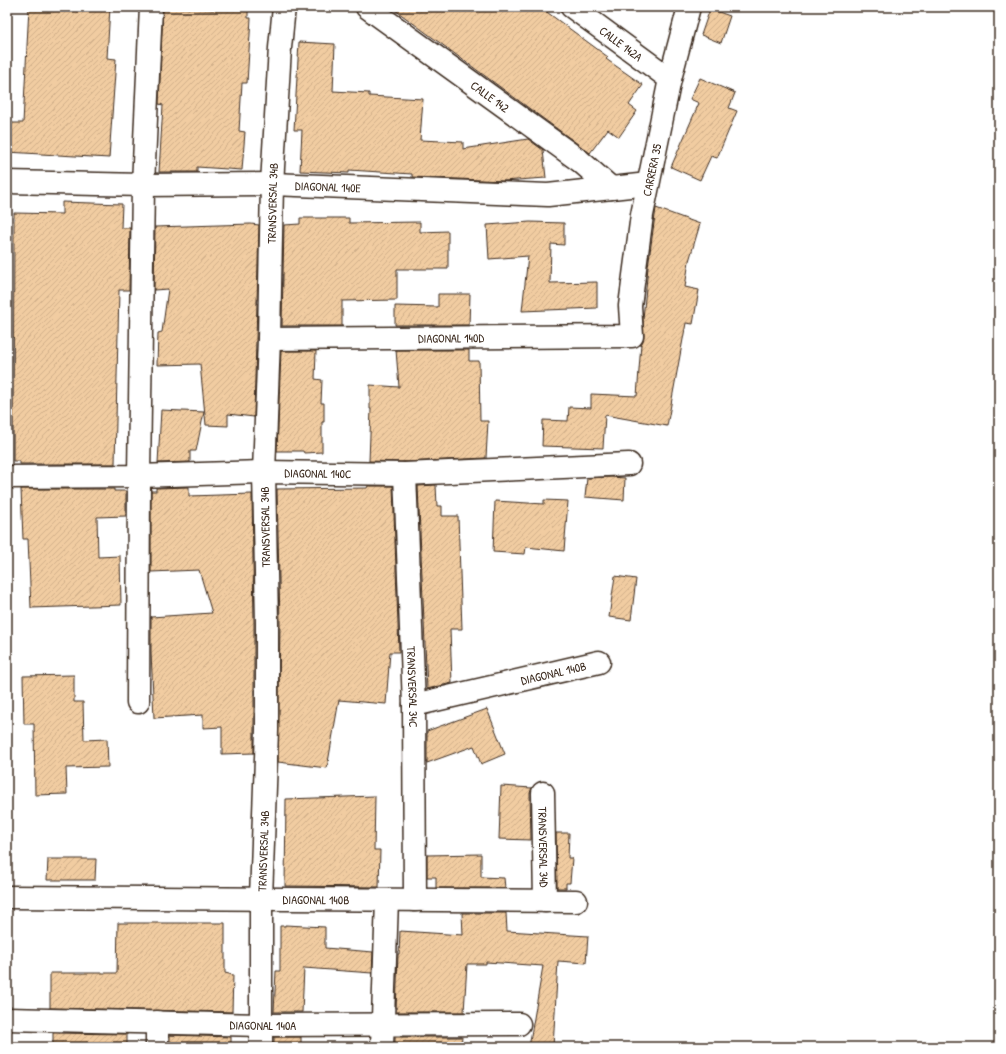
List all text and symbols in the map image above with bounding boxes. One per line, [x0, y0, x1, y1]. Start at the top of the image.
street label: CALLE 142A [596, 22, 646, 65]
street label: CALLE 142 [467, 76, 513, 116]
street label: CARRERA 35 [638, 142, 665, 198]
street label: TRANSVERSAL 34B [262, 162, 282, 244]
street label: DIAGONAL 140E [295, 176, 362, 196]
street label: DIAGONAL 140D [418, 329, 485, 346]
street label: DIAGONAL 140C [284, 464, 352, 482]
street label: TRANSVERSAL 34B [256, 486, 274, 568]
street label: TRANSVERSAL 34C [403, 646, 423, 728]
street label: DIAGONAL 140B [519, 657, 588, 688]
street label: TRANSVERSAL 34D [535, 807, 553, 888]
street label: TRANSVERSAL 34B [253, 810, 273, 892]
street label: DIAGONAL 140B [283, 890, 349, 908]
street label: DIAGONAL 140A [230, 1016, 296, 1034]

